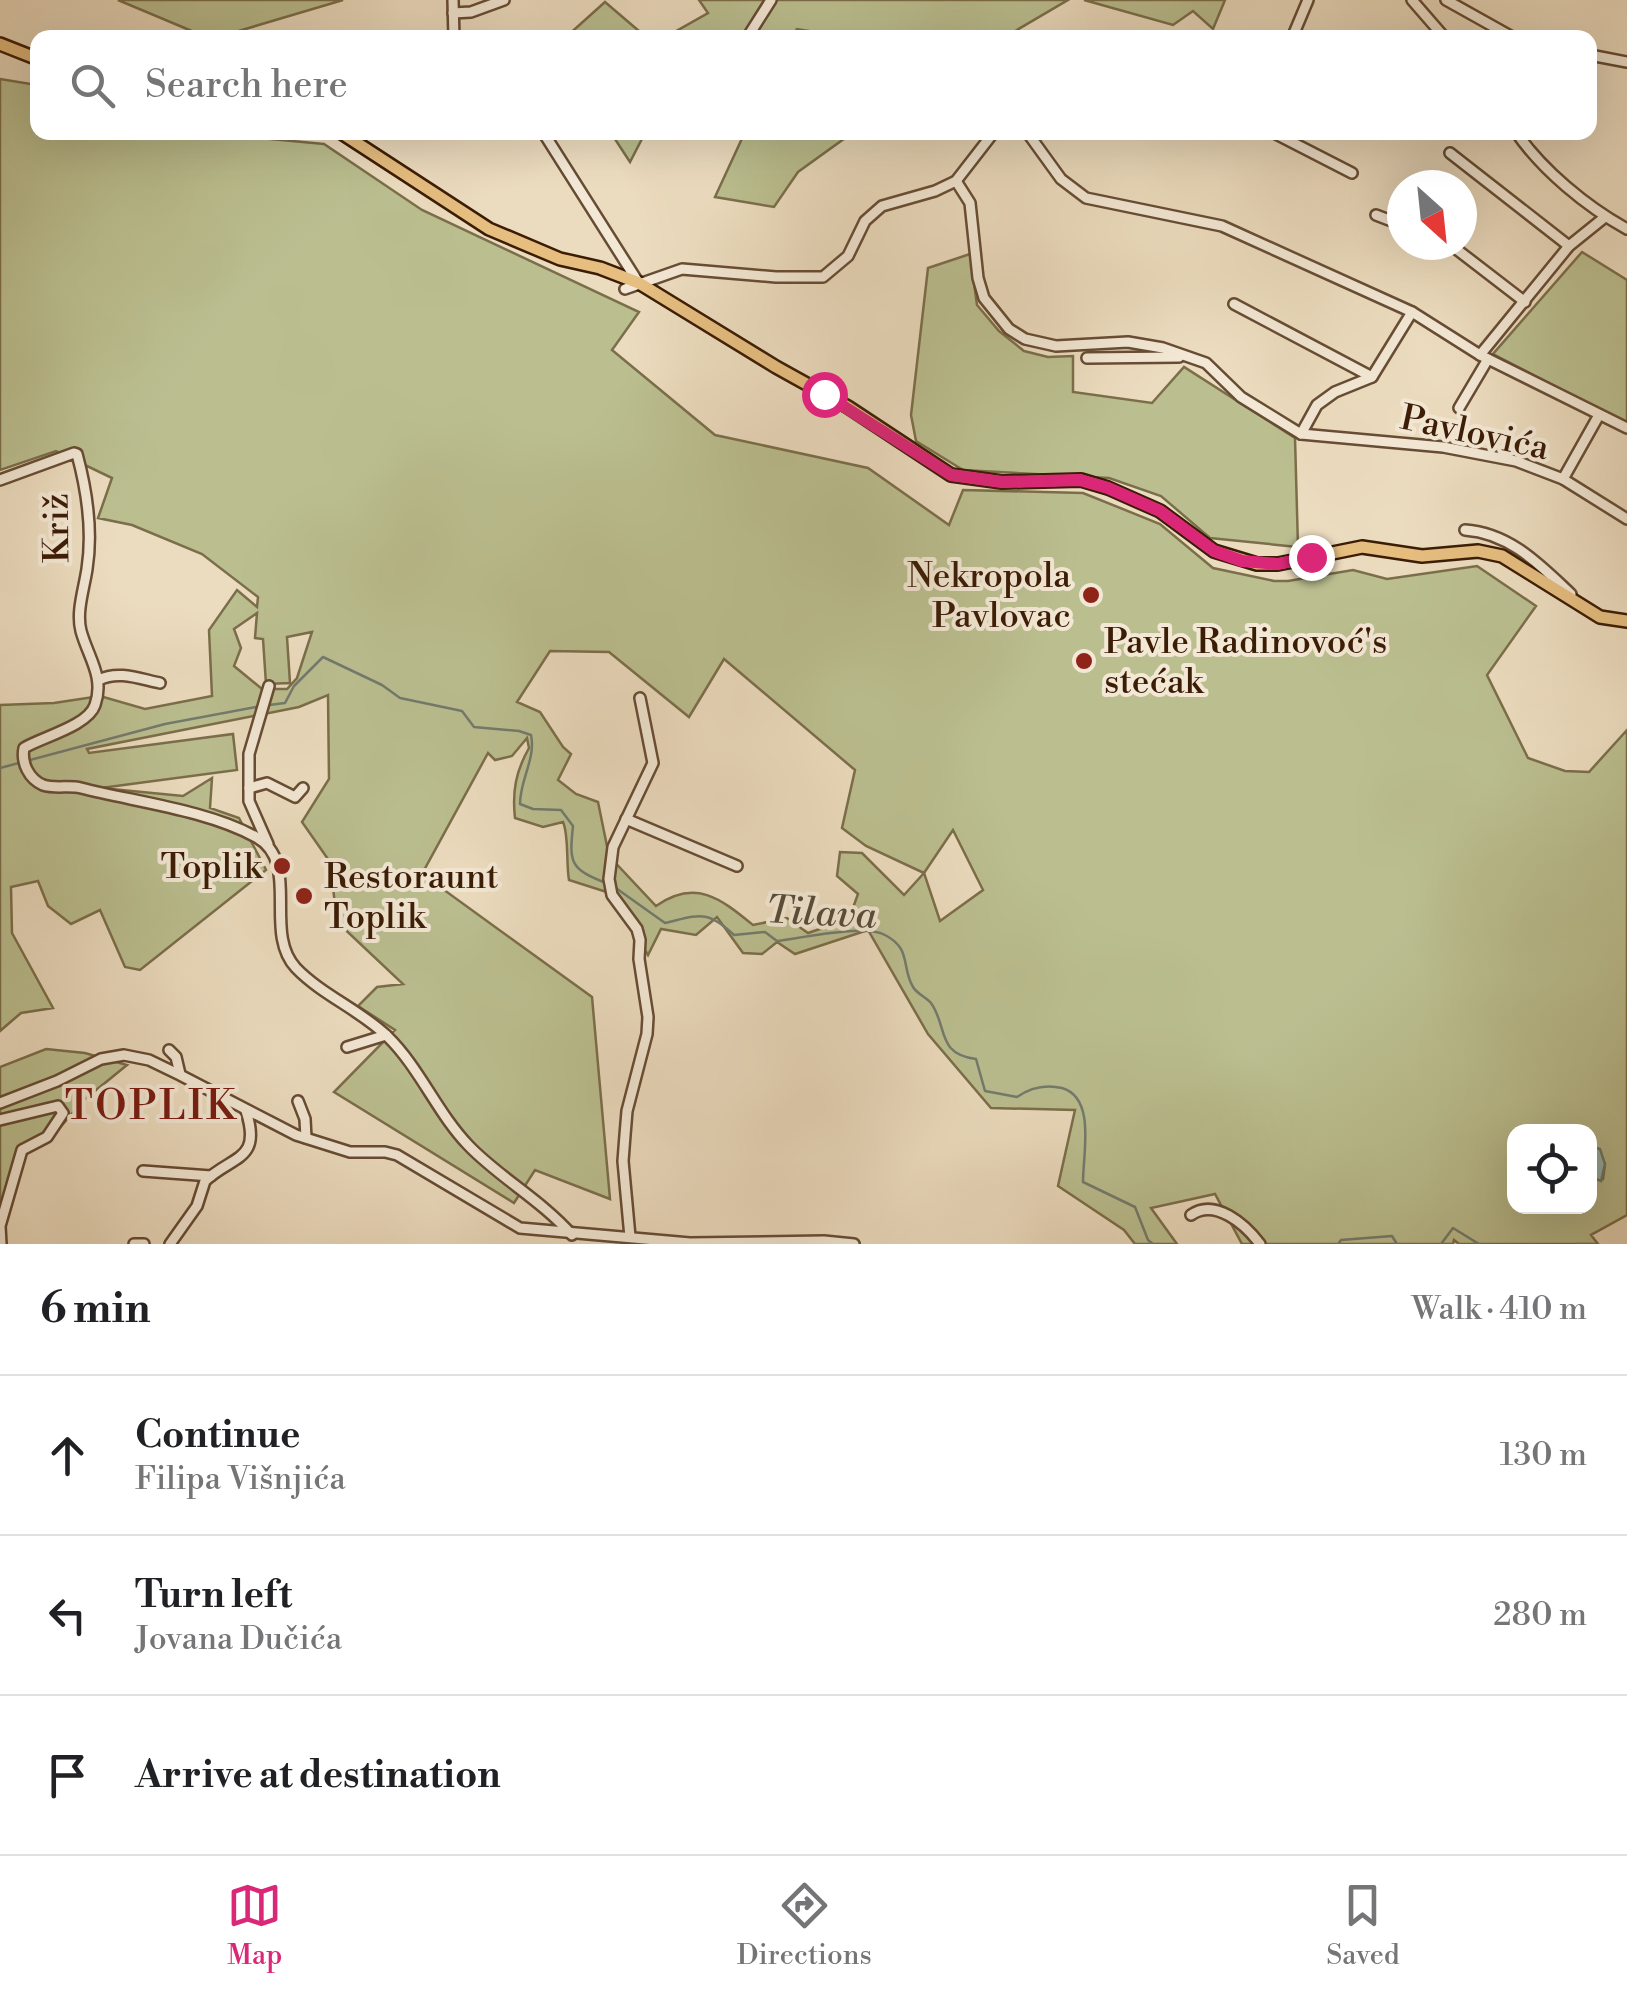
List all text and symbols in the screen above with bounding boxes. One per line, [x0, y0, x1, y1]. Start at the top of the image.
search box [30, 30, 1597, 140]
icon: search [65, 58, 120, 113]
text: Search here [145, 62, 348, 109]
north arrow [1387, 170, 1477, 260]
route start [802, 372, 848, 418]
street label: Pavlovića [1397, 397, 1553, 470]
street label: Križ [35, 493, 80, 563]
route end [1289, 535, 1335, 581]
place label: Nekropola Pavlovac [907, 555, 1071, 638]
marker: Nekropola Pavlovac [1080, 584, 1102, 606]
place label: Pavle Radinovoć's stećak [1104, 621, 1387, 704]
marker: Pavle Radinovoć's stećak [1073, 650, 1095, 672]
place label: Toplik [160, 846, 264, 889]
marker: Toplik [271, 855, 293, 877]
place label: Restoraunt Toplik [324, 856, 499, 939]
marker: Restoraunt Toplik [293, 885, 315, 907]
water label: Tilava [764, 887, 878, 940]
district label: TOPLIK [65, 1082, 238, 1132]
map controls [1507, 1124, 1597, 1214]
button: locate [1507, 1124, 1597, 1214]
text: 6 min [40, 1283, 151, 1336]
text: Walk · 410 m [1412, 1289, 1587, 1329]
text: Continue [135, 1412, 300, 1459]
icon: ahead [40, 1428, 95, 1483]
text: 130 m [1500, 1435, 1587, 1475]
text: Filipa Višnjića [135, 1459, 346, 1499]
text: Turn left [135, 1572, 292, 1619]
icon: left [40, 1588, 95, 1643]
text: 280 m [1493, 1595, 1587, 1635]
text: Jovana Dučića [135, 1619, 342, 1659]
icon: arrive [40, 1748, 95, 1803]
text: Arrive at destination [135, 1752, 501, 1799]
tab: Map [227, 1878, 282, 1973]
tab: Directions [737, 1878, 872, 1973]
tab: Saved [1326, 1878, 1400, 1973]

